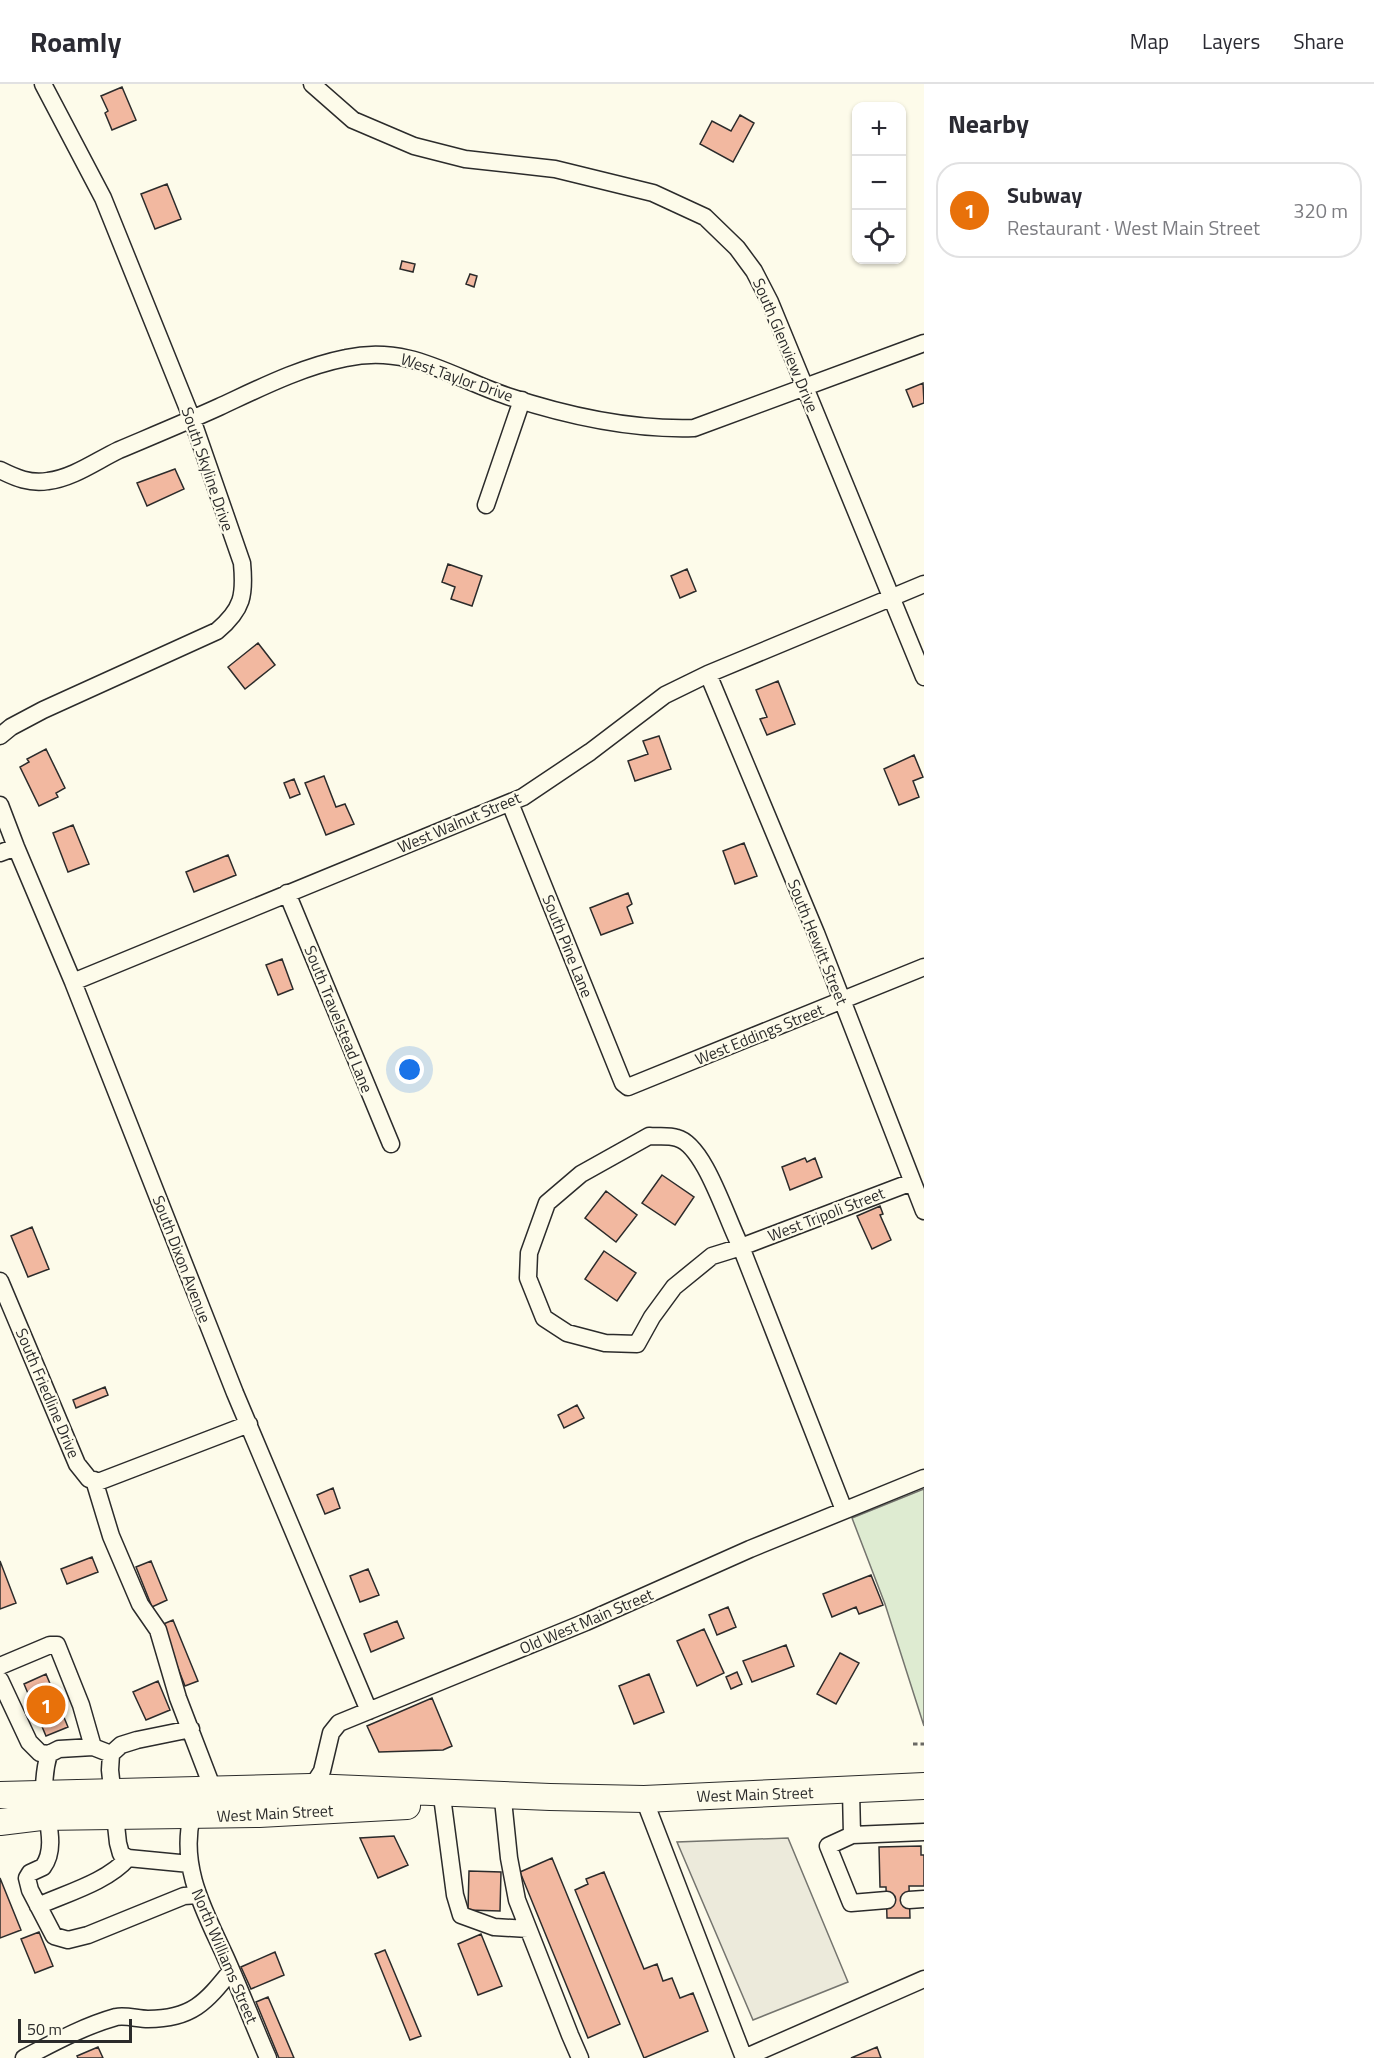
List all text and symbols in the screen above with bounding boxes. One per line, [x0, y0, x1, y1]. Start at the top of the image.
text: Roamly [30, 20, 121, 63]
text: Map [1130, 25, 1169, 57]
text: Layers [1202, 25, 1260, 57]
text: Share [1293, 25, 1344, 57]
map controls [852, 102, 906, 264]
button: + [852, 102, 906, 156]
text: Nearby [948, 104, 1029, 143]
button: − [852, 156, 906, 210]
text: Subway [1007, 178, 1082, 212]
text: 1 [964, 195, 975, 226]
text: 320 m [1293, 195, 1348, 226]
button: locate [852, 210, 906, 264]
text: Restaurant · West Main Street [1007, 212, 1260, 243]
street label: South Glenview Drive [747, 274, 825, 416]
street label: West Taylor Drive [398, 347, 516, 407]
street label: South Skyline Drive [176, 404, 240, 534]
street label: West Walnut Street [394, 785, 525, 859]
street label: South Hewitt Street [782, 875, 854, 1009]
street label: South Pine Lane [536, 891, 600, 1001]
street label: South Travelstead Lane [299, 942, 379, 1096]
street label: West Eddings Street [691, 997, 827, 1071]
your location [395, 1055, 424, 1084]
street label: West Tripoli Street [764, 1181, 888, 1247]
street label: South Dixon Avenue [147, 1192, 217, 1326]
street label: South Friedline Drive [10, 1324, 86, 1462]
street label: Old West Main Street [515, 1582, 657, 1660]
pin: 1 [26, 1682, 66, 1728]
street label: West Main Street [696, 1780, 814, 1808]
street label: West Main Street [216, 1798, 334, 1828]
street label: North Williams Street [186, 1885, 264, 2028]
scale bar [18, 2016, 132, 2044]
text: 50 m [27, 2017, 62, 2041]

